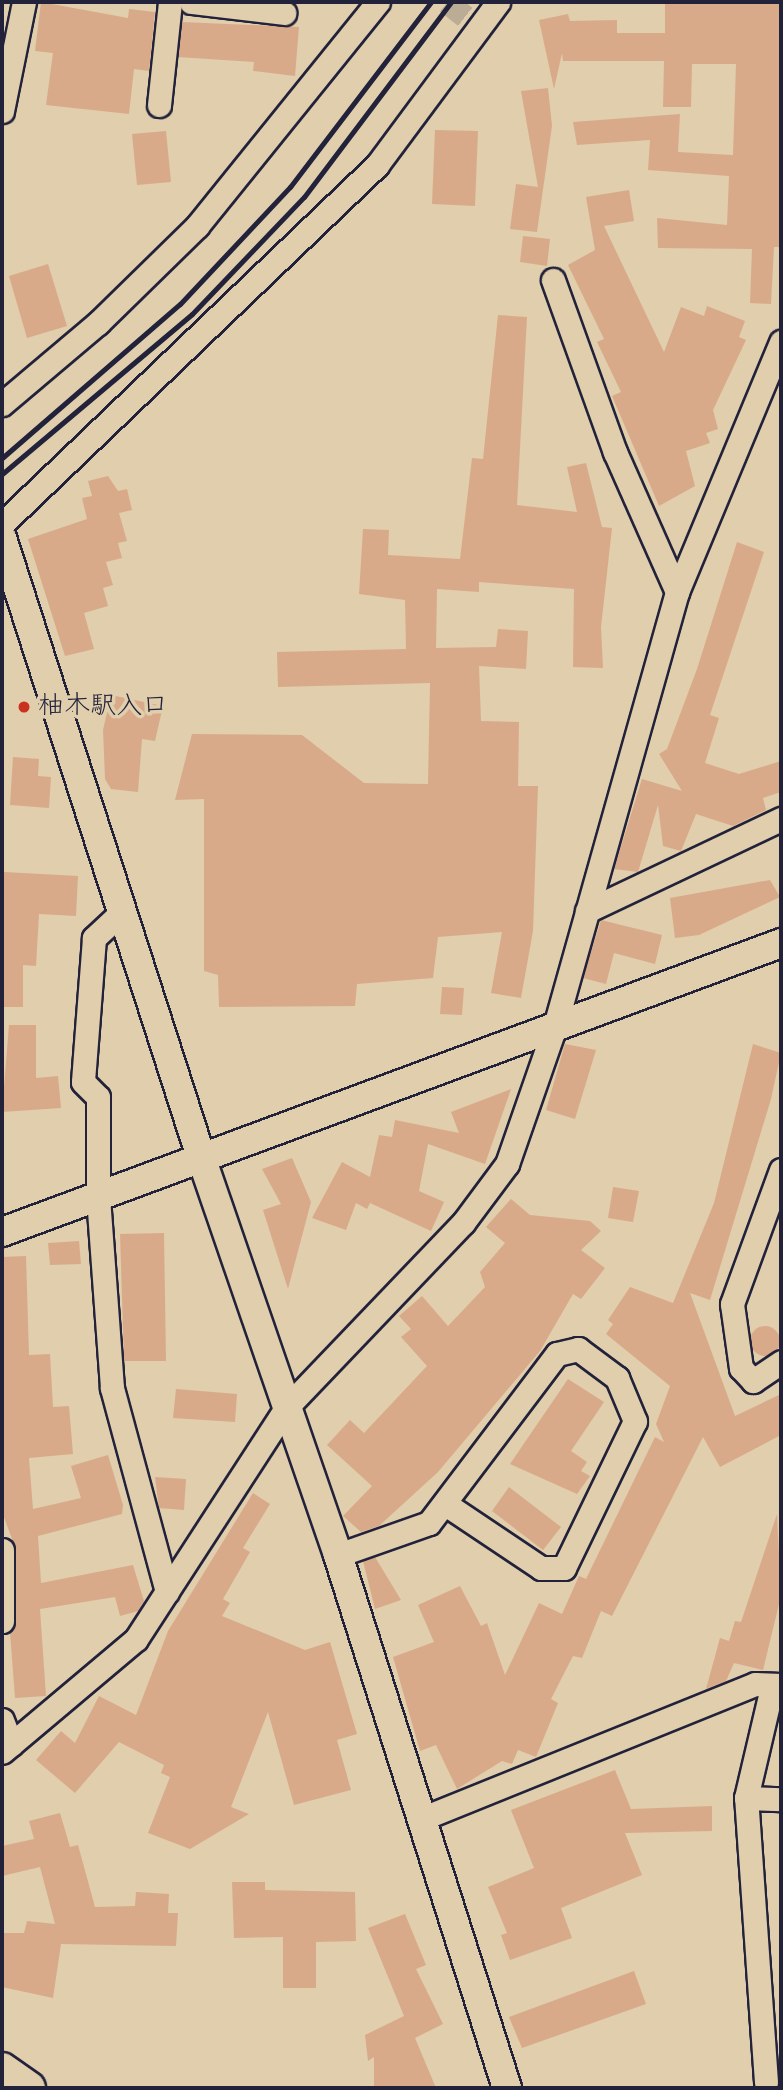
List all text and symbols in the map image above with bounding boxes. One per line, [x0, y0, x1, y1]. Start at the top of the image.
place label: 柚木駅入口 [38, 691, 168, 723]
marker: 柚木駅入口 [16, 699, 32, 715]

